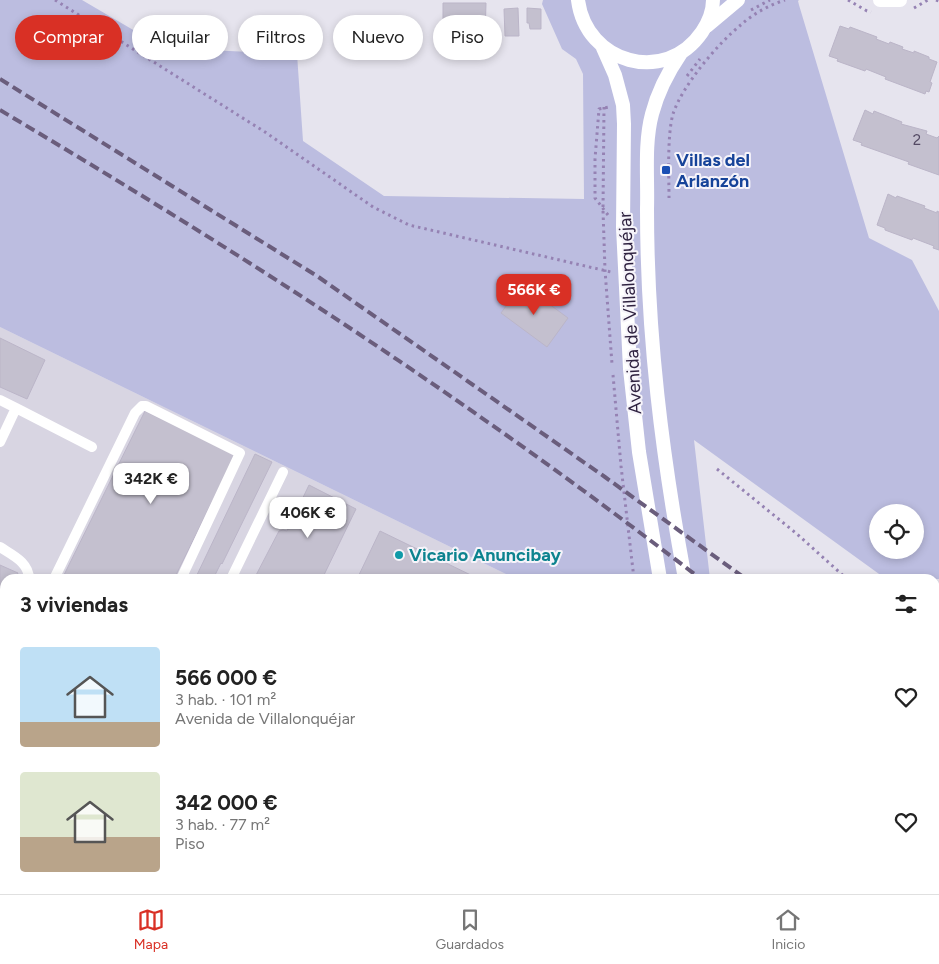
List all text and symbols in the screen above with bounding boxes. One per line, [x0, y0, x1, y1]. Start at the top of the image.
chip: Comprar [15, 15, 122, 60]
chip: Alquilar [132, 15, 228, 60]
chip: Filtros [238, 15, 323, 60]
chip: Nuevo [333, 15, 423, 60]
chip: Piso [433, 15, 502, 60]
house number: 2 [913, 131, 921, 149]
place label: Villas del Arlanzón [676, 149, 750, 192]
marker: Villas del Arlanzón [660, 164, 672, 176]
street label: Avenida de Villalonquéjar [614, 211, 646, 415]
pin: 566K € [493, 274, 575, 316]
text: 566K € [507, 280, 561, 299]
pin: 342K € [110, 462, 192, 505]
text: 342K € [124, 469, 178, 488]
pin: 406K € [267, 496, 349, 539]
text: 406K € [280, 503, 336, 522]
map controls [869, 504, 924, 559]
button: locate [869, 504, 924, 559]
place label: Vicario Anuncibay [409, 544, 562, 566]
marker: Vicario Anuncibay [393, 549, 405, 561]
icon: filters [892, 590, 920, 618]
text: 3 viviendas [20, 592, 128, 617]
text: 566 000 € [175, 665, 277, 690]
icon: home [60, 667, 120, 727]
icon: heart [892, 683, 920, 711]
text: 3 hab. · 101 m² [175, 690, 276, 709]
text: Avenida de Villalonquéjar [175, 709, 355, 728]
text: 342 000 € [175, 790, 278, 815]
icon: home [60, 792, 120, 852]
icon: heart [892, 808, 920, 836]
text: 3 hab. · 77 m² [175, 815, 270, 834]
text: Piso [175, 834, 205, 853]
tab: Mapa [134, 906, 168, 953]
tab: Guardados [436, 906, 504, 953]
tab: Inicio [771, 906, 805, 953]

